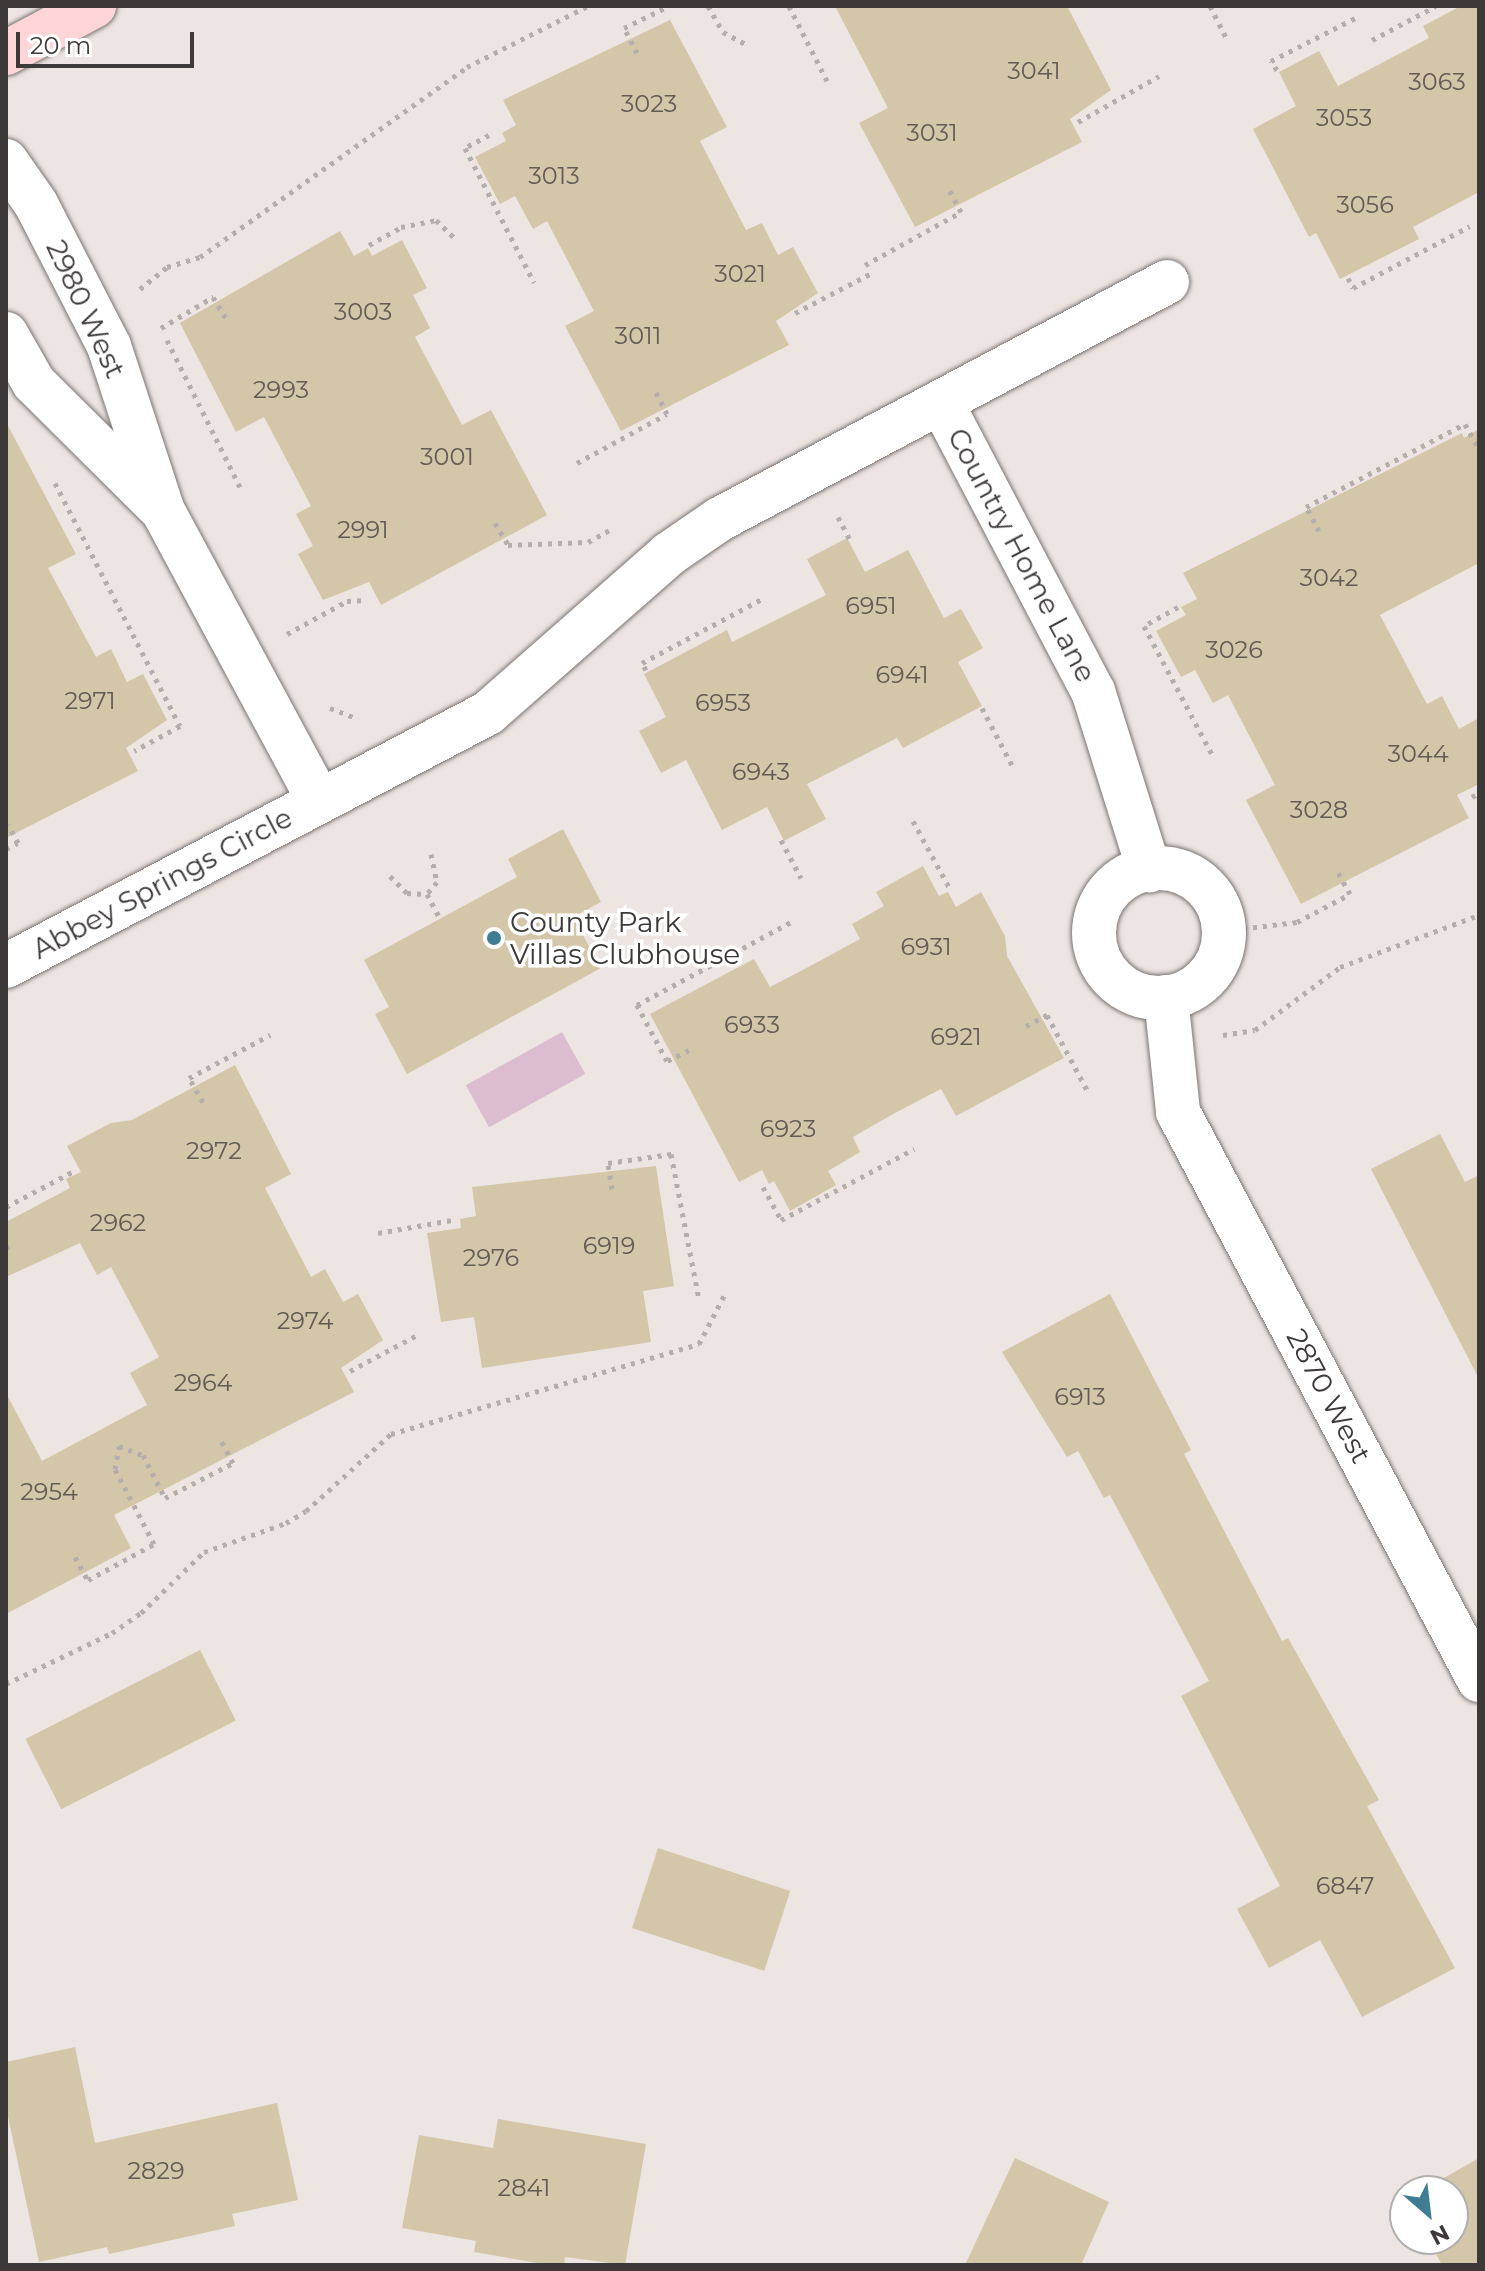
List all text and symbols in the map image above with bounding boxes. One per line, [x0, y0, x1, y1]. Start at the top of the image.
scale bar [20, 16, 198, 66]
text: 20 m [30, 31, 91, 60]
house number: 3041 [1007, 57, 1061, 85]
house number: 3063 [1408, 68, 1466, 96]
house number: 3023 [621, 90, 677, 118]
house number: 3053 [1316, 104, 1372, 132]
house number: 3031 [906, 119, 958, 147]
house number: 3013 [528, 162, 580, 190]
house number: 3056 [1336, 191, 1394, 219]
street label: 2980 West [39, 235, 133, 383]
house number: 3021 [714, 260, 766, 288]
house number: 3003 [334, 298, 392, 326]
house number: 3011 [615, 322, 661, 350]
house number: 2993 [253, 376, 309, 404]
street label: Country Home Lane [941, 422, 1103, 688]
house number: 3001 [420, 443, 474, 471]
house number: 2991 [337, 516, 389, 544]
house number: 3042 [1300, 564, 1358, 592]
house number: 6951 [845, 592, 897, 620]
house number: 3026 [1205, 636, 1263, 664]
house number: 6941 [875, 661, 929, 689]
house number: 2971 [64, 687, 116, 715]
house number: 6953 [695, 689, 751, 717]
house number: 3044 [1387, 740, 1449, 768]
house number: 6943 [732, 758, 790, 786]
house number: 3028 [1290, 796, 1348, 824]
street label: Abbey Springs Circle [26, 800, 298, 966]
place label: County Park Villas Clubhouse [510, 905, 740, 971]
marker: County Park Villas Clubhouse [485, 929, 503, 947]
house number: 6931 [900, 933, 952, 961]
house number: 6933 [724, 1011, 780, 1039]
house number: 6921 [930, 1023, 982, 1051]
house number: 6923 [760, 1115, 816, 1143]
house number: 2972 [186, 1137, 242, 1165]
house number: 2962 [90, 1209, 146, 1237]
house number: 6919 [583, 1232, 635, 1260]
house number: 2976 [463, 1244, 519, 1272]
house number: 2974 [277, 1307, 333, 1335]
street label: 2870 West [1280, 1323, 1378, 1469]
house number: 2964 [174, 1369, 232, 1397]
house number: 6913 [1054, 1383, 1106, 1411]
house number: 2954 [20, 1478, 78, 1506]
house number: 6847 [1316, 1872, 1374, 1900]
house number: 2829 [127, 2157, 185, 2185]
house number: 2841 [498, 2174, 550, 2202]
north arrow [1389, 2175, 1469, 2255]
text: N [1425, 2219, 1454, 2251]

